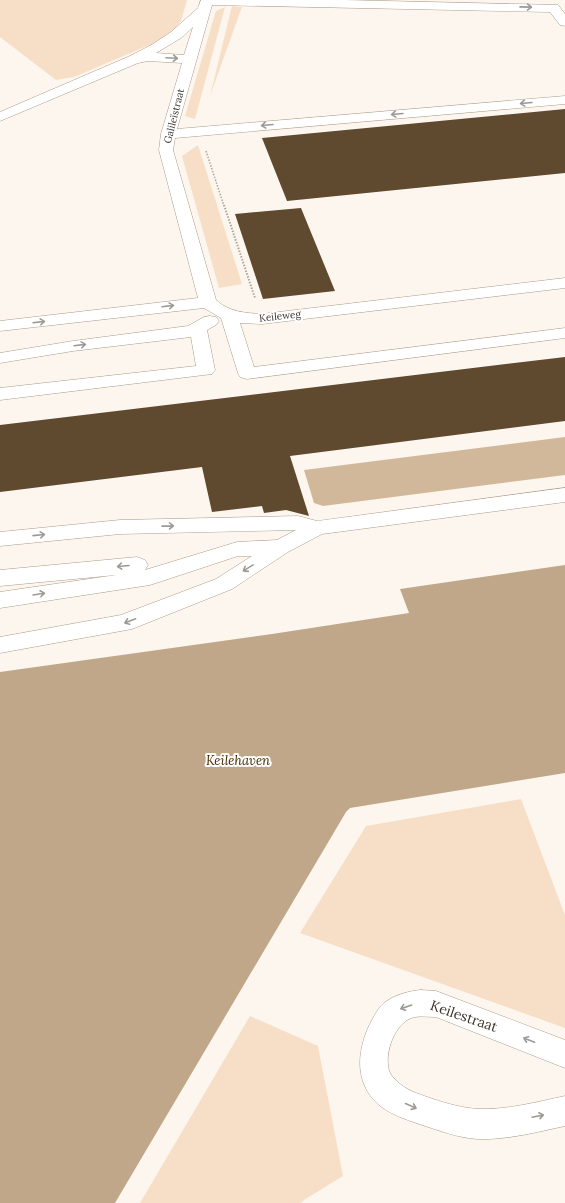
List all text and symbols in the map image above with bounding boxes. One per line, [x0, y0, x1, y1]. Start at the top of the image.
one-way arrow [519, 3, 532, 11]
one-way arrow [165, 54, 178, 61]
street label: Galileïstraat [161, 87, 187, 145]
one-way arrow [520, 99, 533, 107]
one-way arrow [391, 111, 404, 118]
one-way arrow [261, 122, 274, 129]
one-way arrow [161, 303, 174, 310]
street label: Keileweg [259, 307, 302, 325]
one-way arrow [32, 318, 45, 326]
one-way arrow [73, 341, 86, 349]
one-way arrow [161, 522, 174, 530]
one-way arrow [32, 532, 45, 539]
one-way arrow [117, 562, 130, 570]
one-way arrow [243, 564, 254, 572]
one-way arrow [32, 590, 45, 598]
one-way arrow [124, 618, 136, 626]
water label: Keilehaven [206, 752, 270, 769]
street label: Keilestraat [428, 996, 501, 1036]
one-way arrow [400, 1004, 413, 1011]
one-way arrow [523, 1036, 535, 1043]
one-way arrow [404, 1103, 416, 1110]
one-way arrow [531, 1112, 544, 1120]

